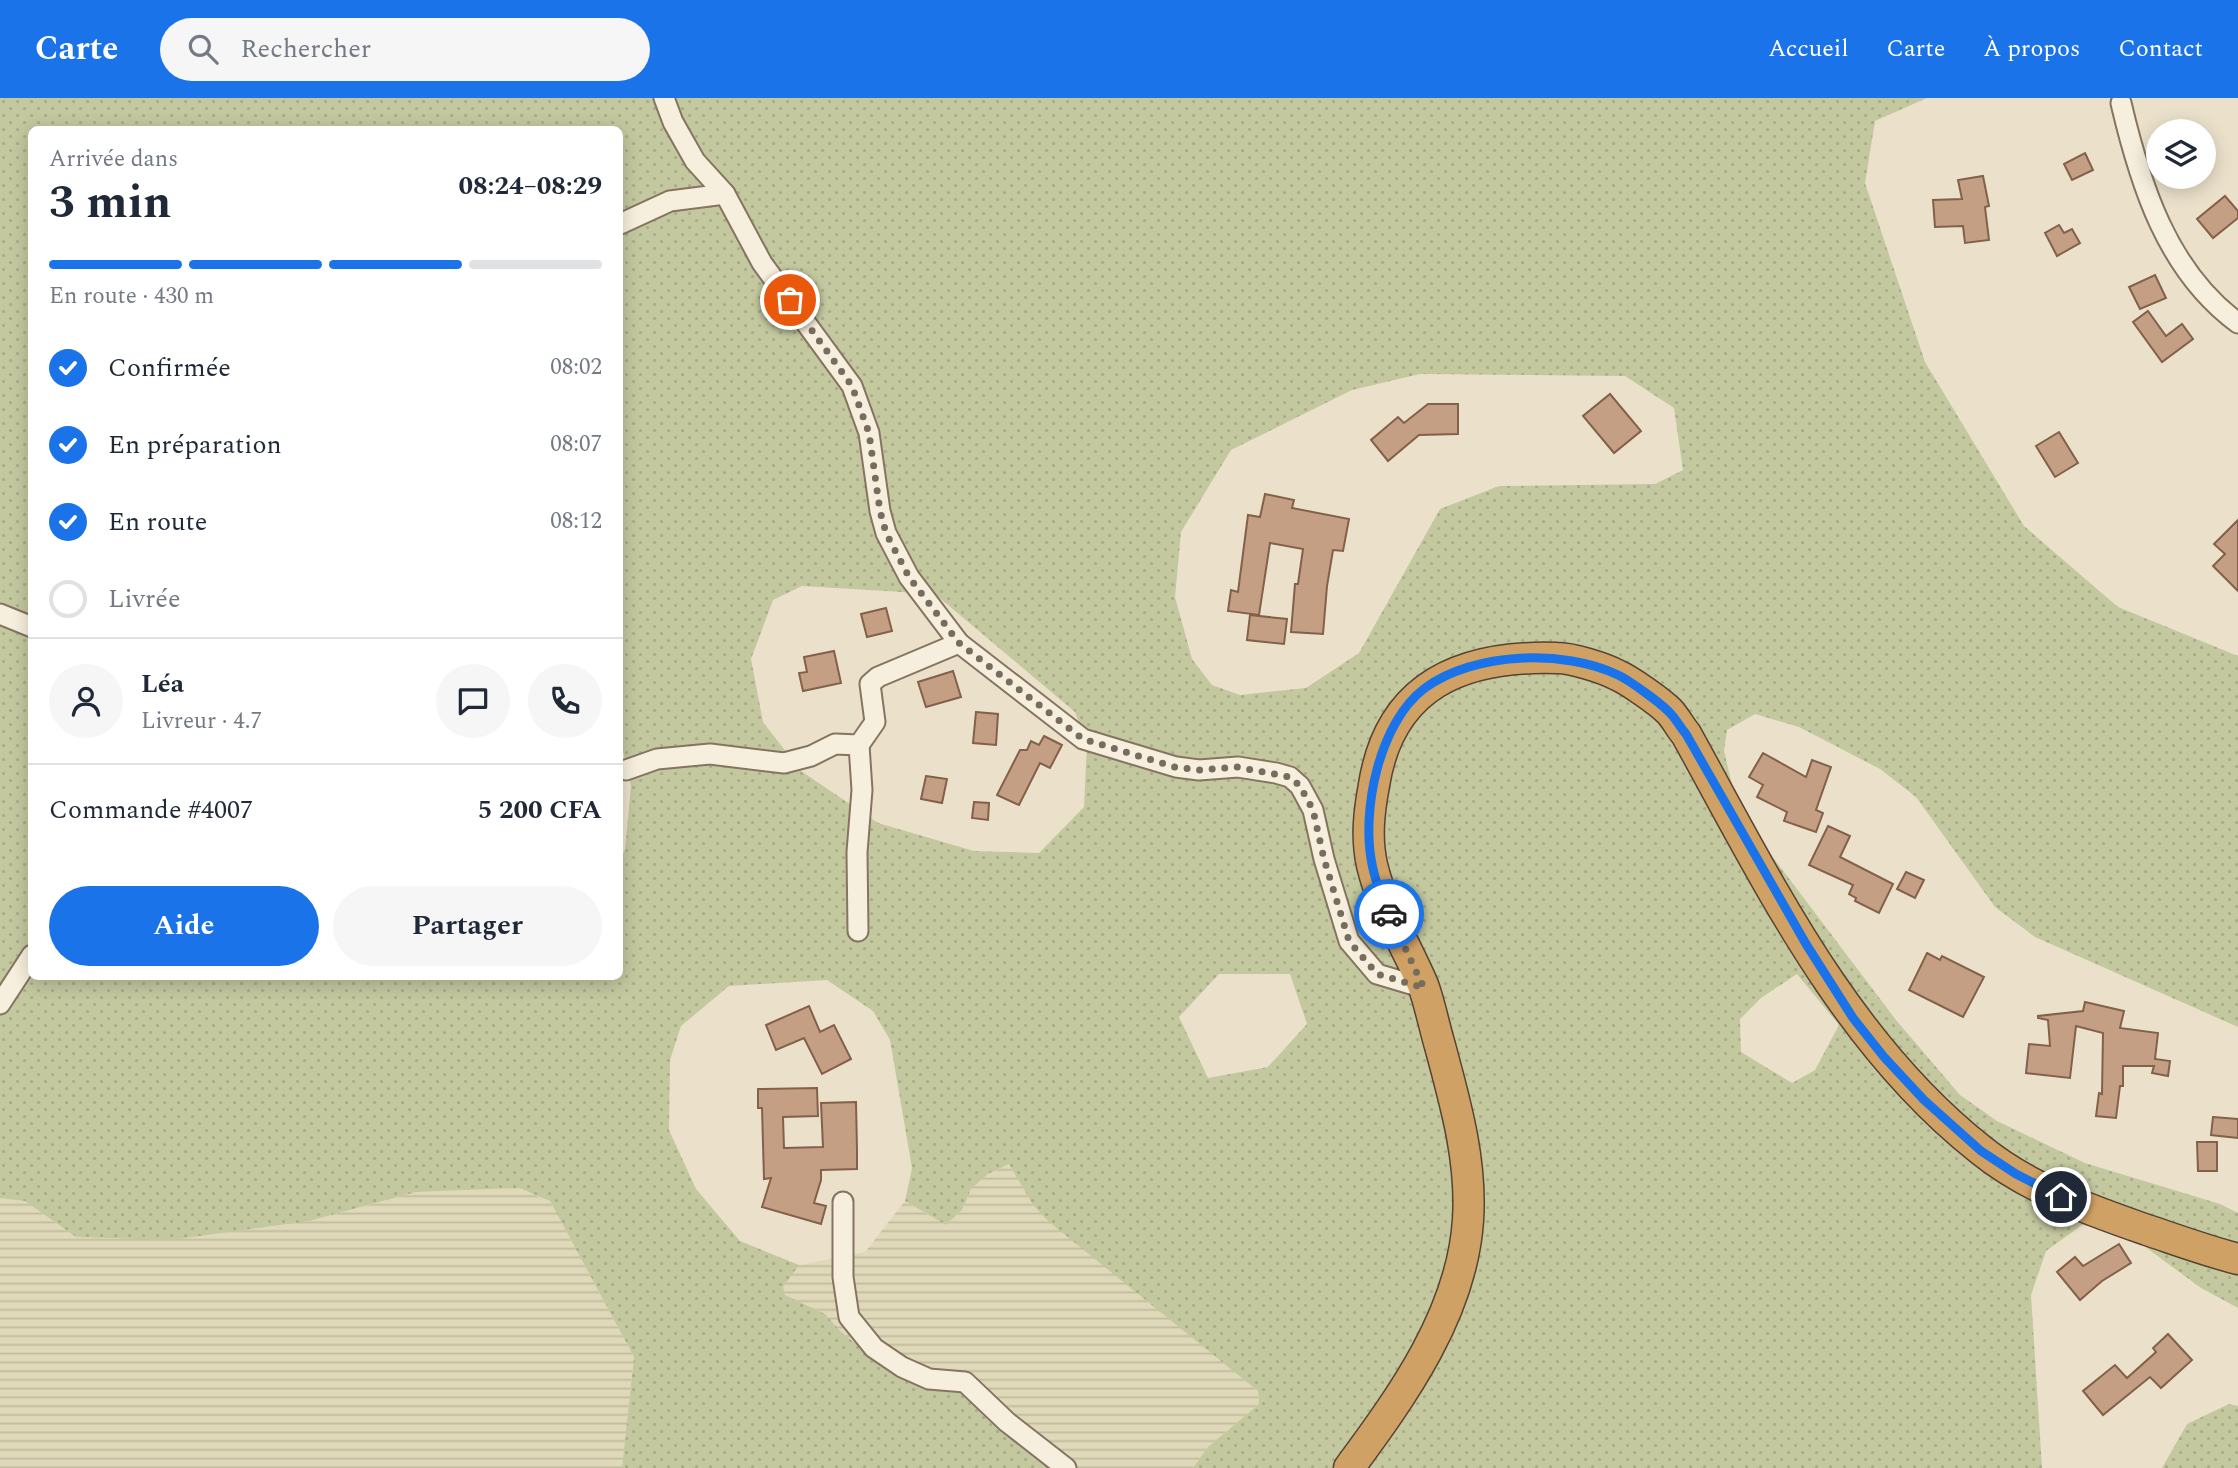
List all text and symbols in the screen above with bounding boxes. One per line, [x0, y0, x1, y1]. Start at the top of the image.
search box [160, 18, 650, 81]
text: Carte [35, 24, 118, 74]
text: Rechercher [240, 29, 371, 69]
icon: search [184, 30, 222, 68]
text: Accueil [1768, 31, 1848, 67]
text: Carte [1886, 31, 1945, 67]
text: À propos [1983, 31, 2080, 67]
text: Contact [2118, 31, 2203, 67]
map controls [2146, 119, 2216, 189]
button: layers [2146, 119, 2216, 189]
text: Arrivée dans [49, 142, 178, 177]
text: 08:24–08:29 [458, 166, 602, 206]
text: 3 min [49, 168, 171, 238]
pin [760, 270, 820, 330]
text: En route · 430 m [49, 279, 214, 314]
icon: bag [771, 281, 809, 319]
text: Confirmée [108, 348, 231, 388]
icon: check [49, 349, 87, 387]
text: 08:02 [550, 350, 602, 385]
text: En préparation [108, 425, 282, 465]
icon: check [49, 426, 87, 464]
text: 08:07 [550, 427, 602, 462]
text: En route [108, 502, 207, 542]
icon: check [49, 503, 87, 541]
text: 08:12 [550, 504, 602, 539]
text: Livrée [108, 579, 181, 619]
button: person [49, 664, 123, 738]
text: Léa [141, 664, 184, 704]
button: chat [436, 664, 510, 738]
button: phone [528, 664, 602, 738]
text: Livreur · 4.7 [141, 704, 262, 739]
text: Commande #4007 [49, 790, 253, 830]
text: 5 200 CFA [478, 790, 602, 830]
courier [1354, 879, 1424, 949]
button: Aide [49, 886, 319, 966]
button: Partager [333, 886, 602, 966]
icon: car [1370, 895, 1408, 933]
pin [2031, 1167, 2091, 1227]
icon: home [2042, 1178, 2080, 1216]

